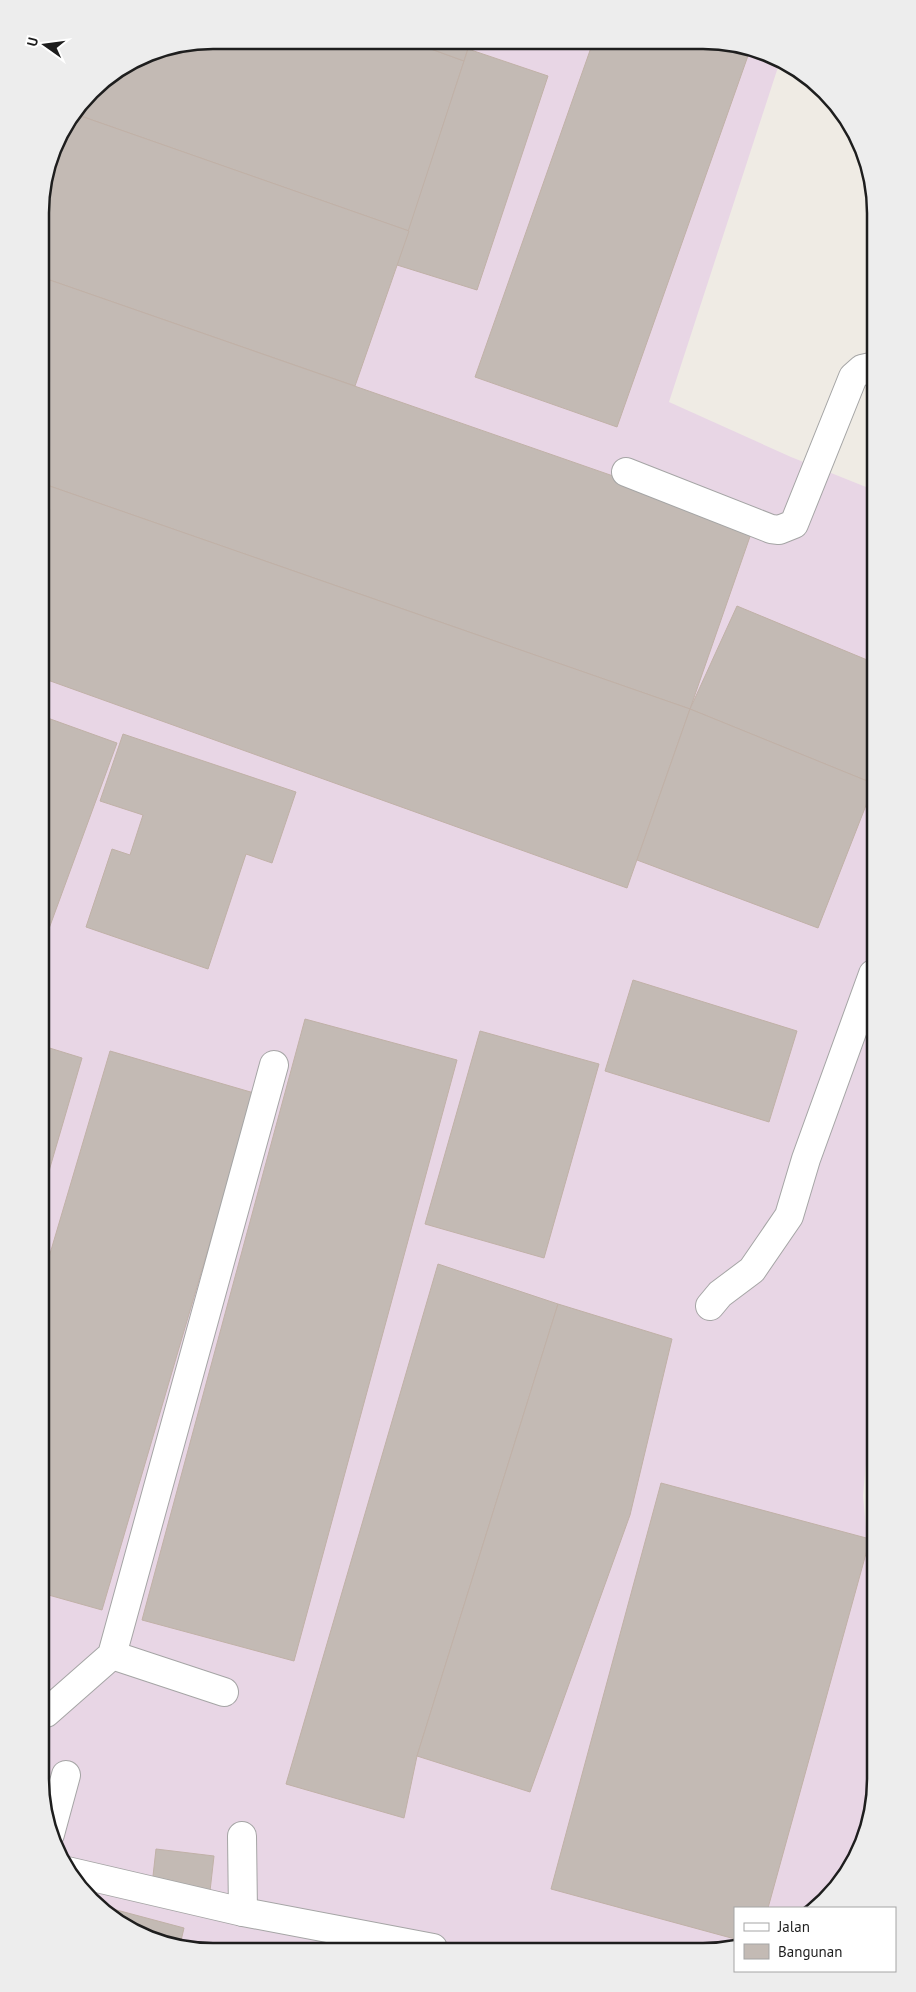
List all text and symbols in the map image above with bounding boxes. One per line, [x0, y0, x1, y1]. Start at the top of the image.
north arrow [20, 20, 70, 70]
text: U [23, 35, 42, 48]
legend [734, 1907, 896, 1972]
text: Jalan [777, 1917, 810, 1936]
text: Bangunan [778, 1942, 842, 1961]

